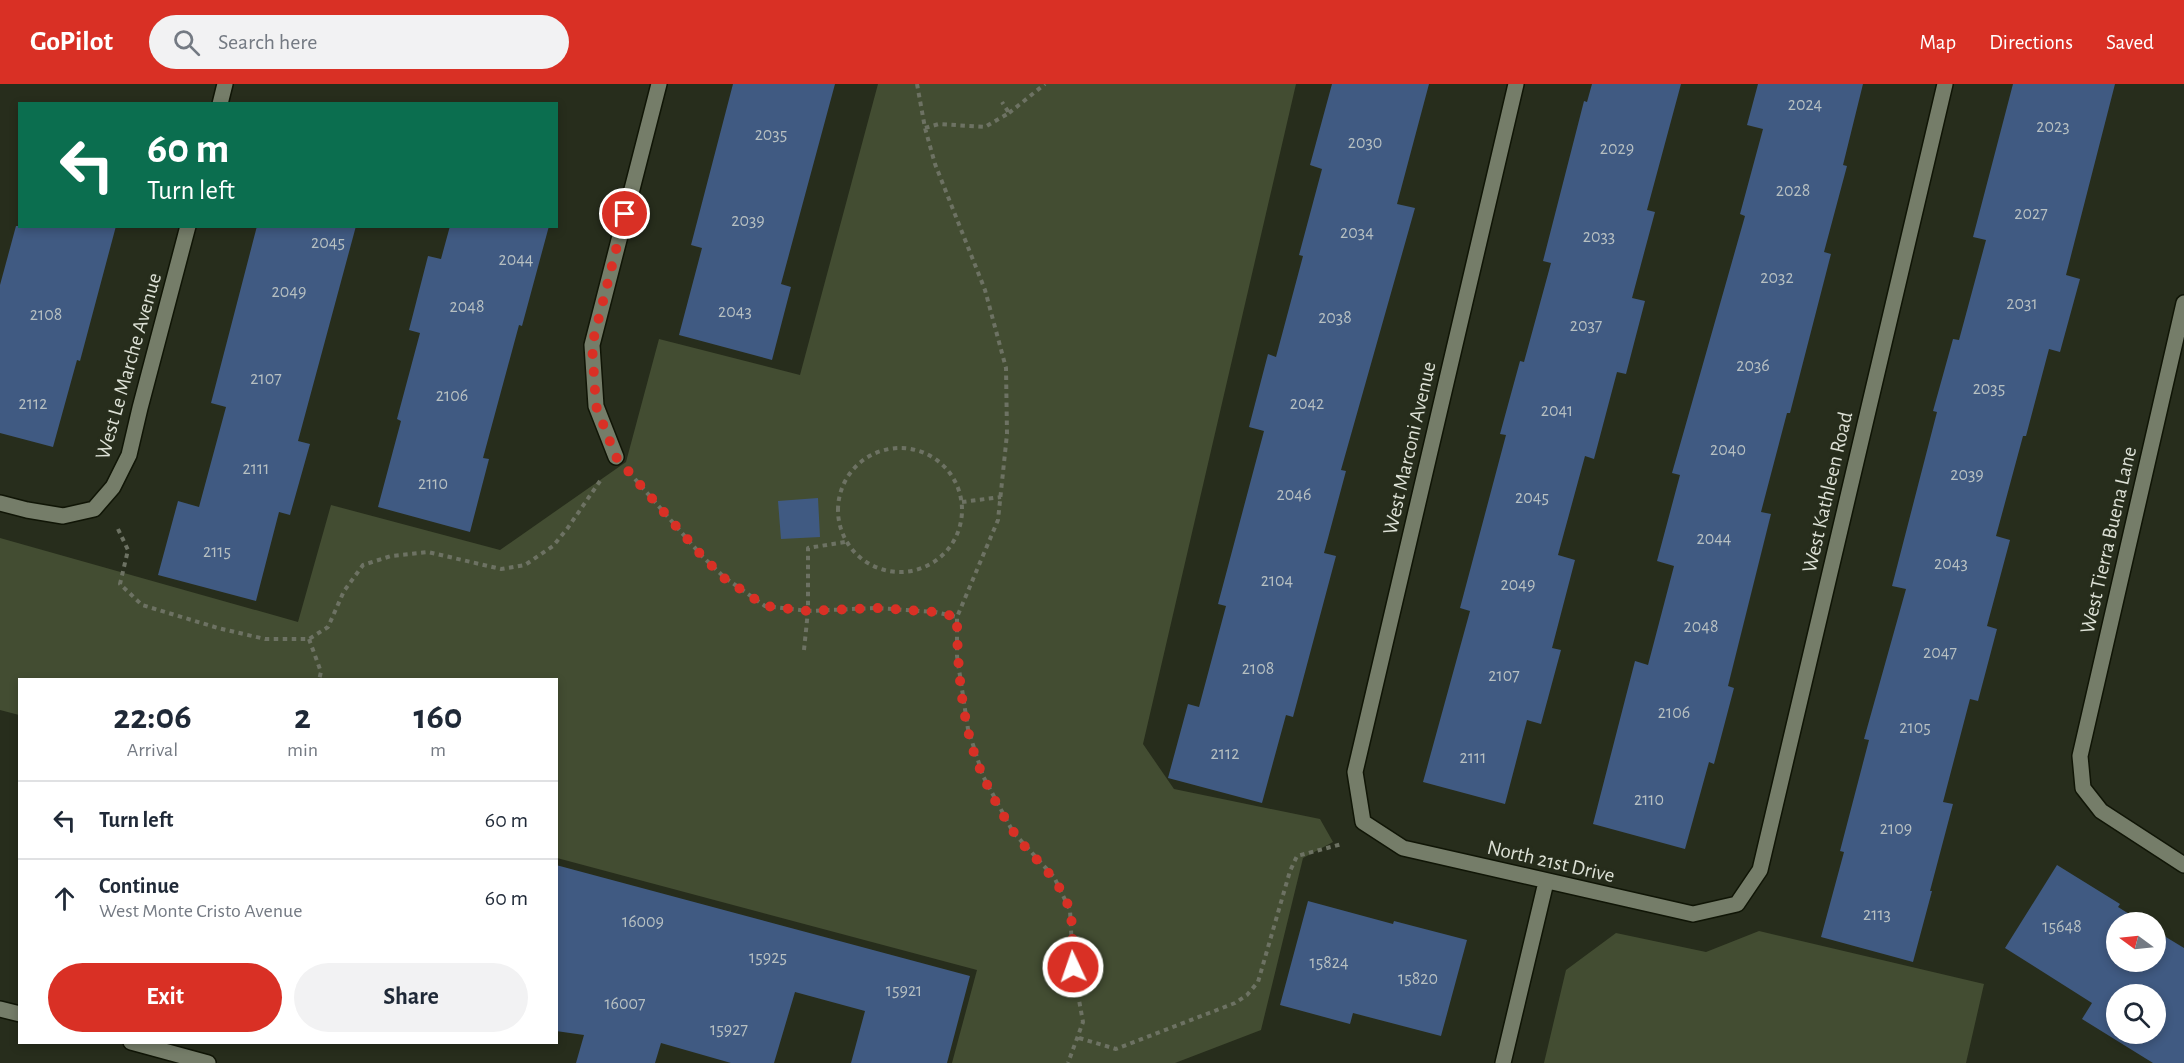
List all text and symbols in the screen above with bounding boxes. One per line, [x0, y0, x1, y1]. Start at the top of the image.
search box [149, 15, 569, 69]
icon: search [170, 26, 203, 59]
text: GoPilot [30, 28, 113, 56]
text: Search here [218, 31, 318, 53]
text: Map [1920, 32, 1956, 53]
text: Directions [1989, 32, 2073, 53]
text: Saved [2106, 32, 2154, 53]
house number: 2024 [1788, 96, 1823, 114]
house number: 2023 [2036, 118, 2070, 136]
icon: left [48, 126, 126, 204]
house number: 2035 [755, 126, 787, 144]
text: 60 m [147, 128, 229, 170]
house number: 2030 [1348, 134, 1382, 152]
house number: 2029 [1600, 140, 1634, 158]
text: Turn left [147, 177, 235, 204]
house number: 2028 [1776, 182, 1810, 200]
pin [599, 188, 650, 239]
icon: arrive [608, 197, 641, 230]
house number: 2027 [2014, 205, 2048, 223]
house number: 2039 [731, 212, 765, 230]
house number: 2034 [1340, 224, 1374, 242]
house number: 2033 [1583, 228, 1615, 246]
house number: 2045 [311, 234, 345, 252]
house number: 2044 [498, 251, 534, 269]
house number: 2032 [1760, 269, 1794, 287]
street label: West Le Marche Avenue [92, 270, 165, 462]
house number: 2049 [272, 283, 306, 301]
house number: 2031 [2006, 295, 2038, 313]
house number: 2048 [450, 298, 484, 316]
house number: 2043 [718, 303, 752, 321]
house number: 2108 [30, 306, 62, 324]
house number: 2038 [1318, 309, 1352, 327]
house number: 2037 [1570, 317, 1602, 335]
house number: 2036 [1736, 357, 1770, 375]
street label: West Marconi Avenue [1379, 360, 1440, 537]
house number: 2107 [250, 370, 282, 388]
house number: 2035 [1973, 380, 2005, 398]
house number: 2106 [436, 387, 468, 405]
house number: 2112 [19, 395, 47, 413]
house number: 2042 [1290, 395, 1324, 413]
house number: 2041 [1541, 402, 1573, 420]
street label: West Kathleen Road [1799, 409, 1856, 575]
house number: 2040 [1710, 441, 1746, 459]
street label: West Tierra Buena Lane [2077, 444, 2140, 636]
house number: 2111 [243, 460, 269, 478]
house number: 2039 [1950, 466, 1984, 484]
house number: 2110 [418, 475, 448, 493]
house number: 2046 [1277, 486, 1311, 504]
house number: 2045 [1515, 489, 1549, 507]
house number: 2044 [1696, 530, 1732, 548]
house number: 2115 [203, 543, 231, 561]
house number: 2043 [1934, 555, 1968, 573]
house number: 2104 [1261, 572, 1294, 590]
house number: 2049 [1501, 576, 1535, 594]
house number: 2048 [1684, 618, 1718, 636]
house number: 2047 [1923, 644, 1957, 662]
house number: 2108 [1242, 660, 1274, 678]
house number: 2107 [1488, 667, 1520, 685]
text: 22:06 [113, 699, 192, 735]
text: 2 [294, 699, 311, 735]
text: 160 [414, 699, 463, 735]
house number: 2106 [1658, 704, 1690, 722]
house number: 2105 [1899, 719, 1931, 737]
text: Arrival [127, 740, 178, 760]
text: min [287, 740, 318, 760]
text: m [430, 740, 446, 760]
house number: 2112 [1211, 745, 1239, 763]
house number: 2111 [1460, 749, 1486, 767]
house number: 2110 [1634, 791, 1664, 809]
icon: left [48, 804, 81, 837]
text: Turn left [99, 809, 173, 831]
text: 60 m [485, 809, 528, 831]
house number: 2109 [1880, 820, 1912, 838]
street label: North 21st Drive [1485, 837, 1617, 886]
text: Continue [99, 875, 179, 897]
icon: ahead [48, 882, 81, 915]
text: 60 m [485, 887, 528, 909]
text: West Monte Cristo Avenue [99, 901, 302, 921]
house number: 2113 [1863, 906, 1891, 924]
north arrow [2106, 912, 2166, 972]
map controls [2106, 912, 2166, 1044]
house number: 16009 [622, 913, 664, 931]
house number: 15648 [2042, 918, 2082, 936]
position arrow [1041, 935, 1105, 999]
house number: 15925 [749, 949, 787, 967]
house number: 15824 [1309, 954, 1349, 972]
button: Exit [48, 963, 282, 1032]
button: Share [294, 963, 528, 1032]
house number: 15820 [1398, 970, 1438, 988]
house number: 15921 [886, 982, 922, 1000]
button: search [2106, 984, 2166, 1044]
house number: 16007 [604, 995, 646, 1013]
house number: 15927 [710, 1021, 748, 1039]

